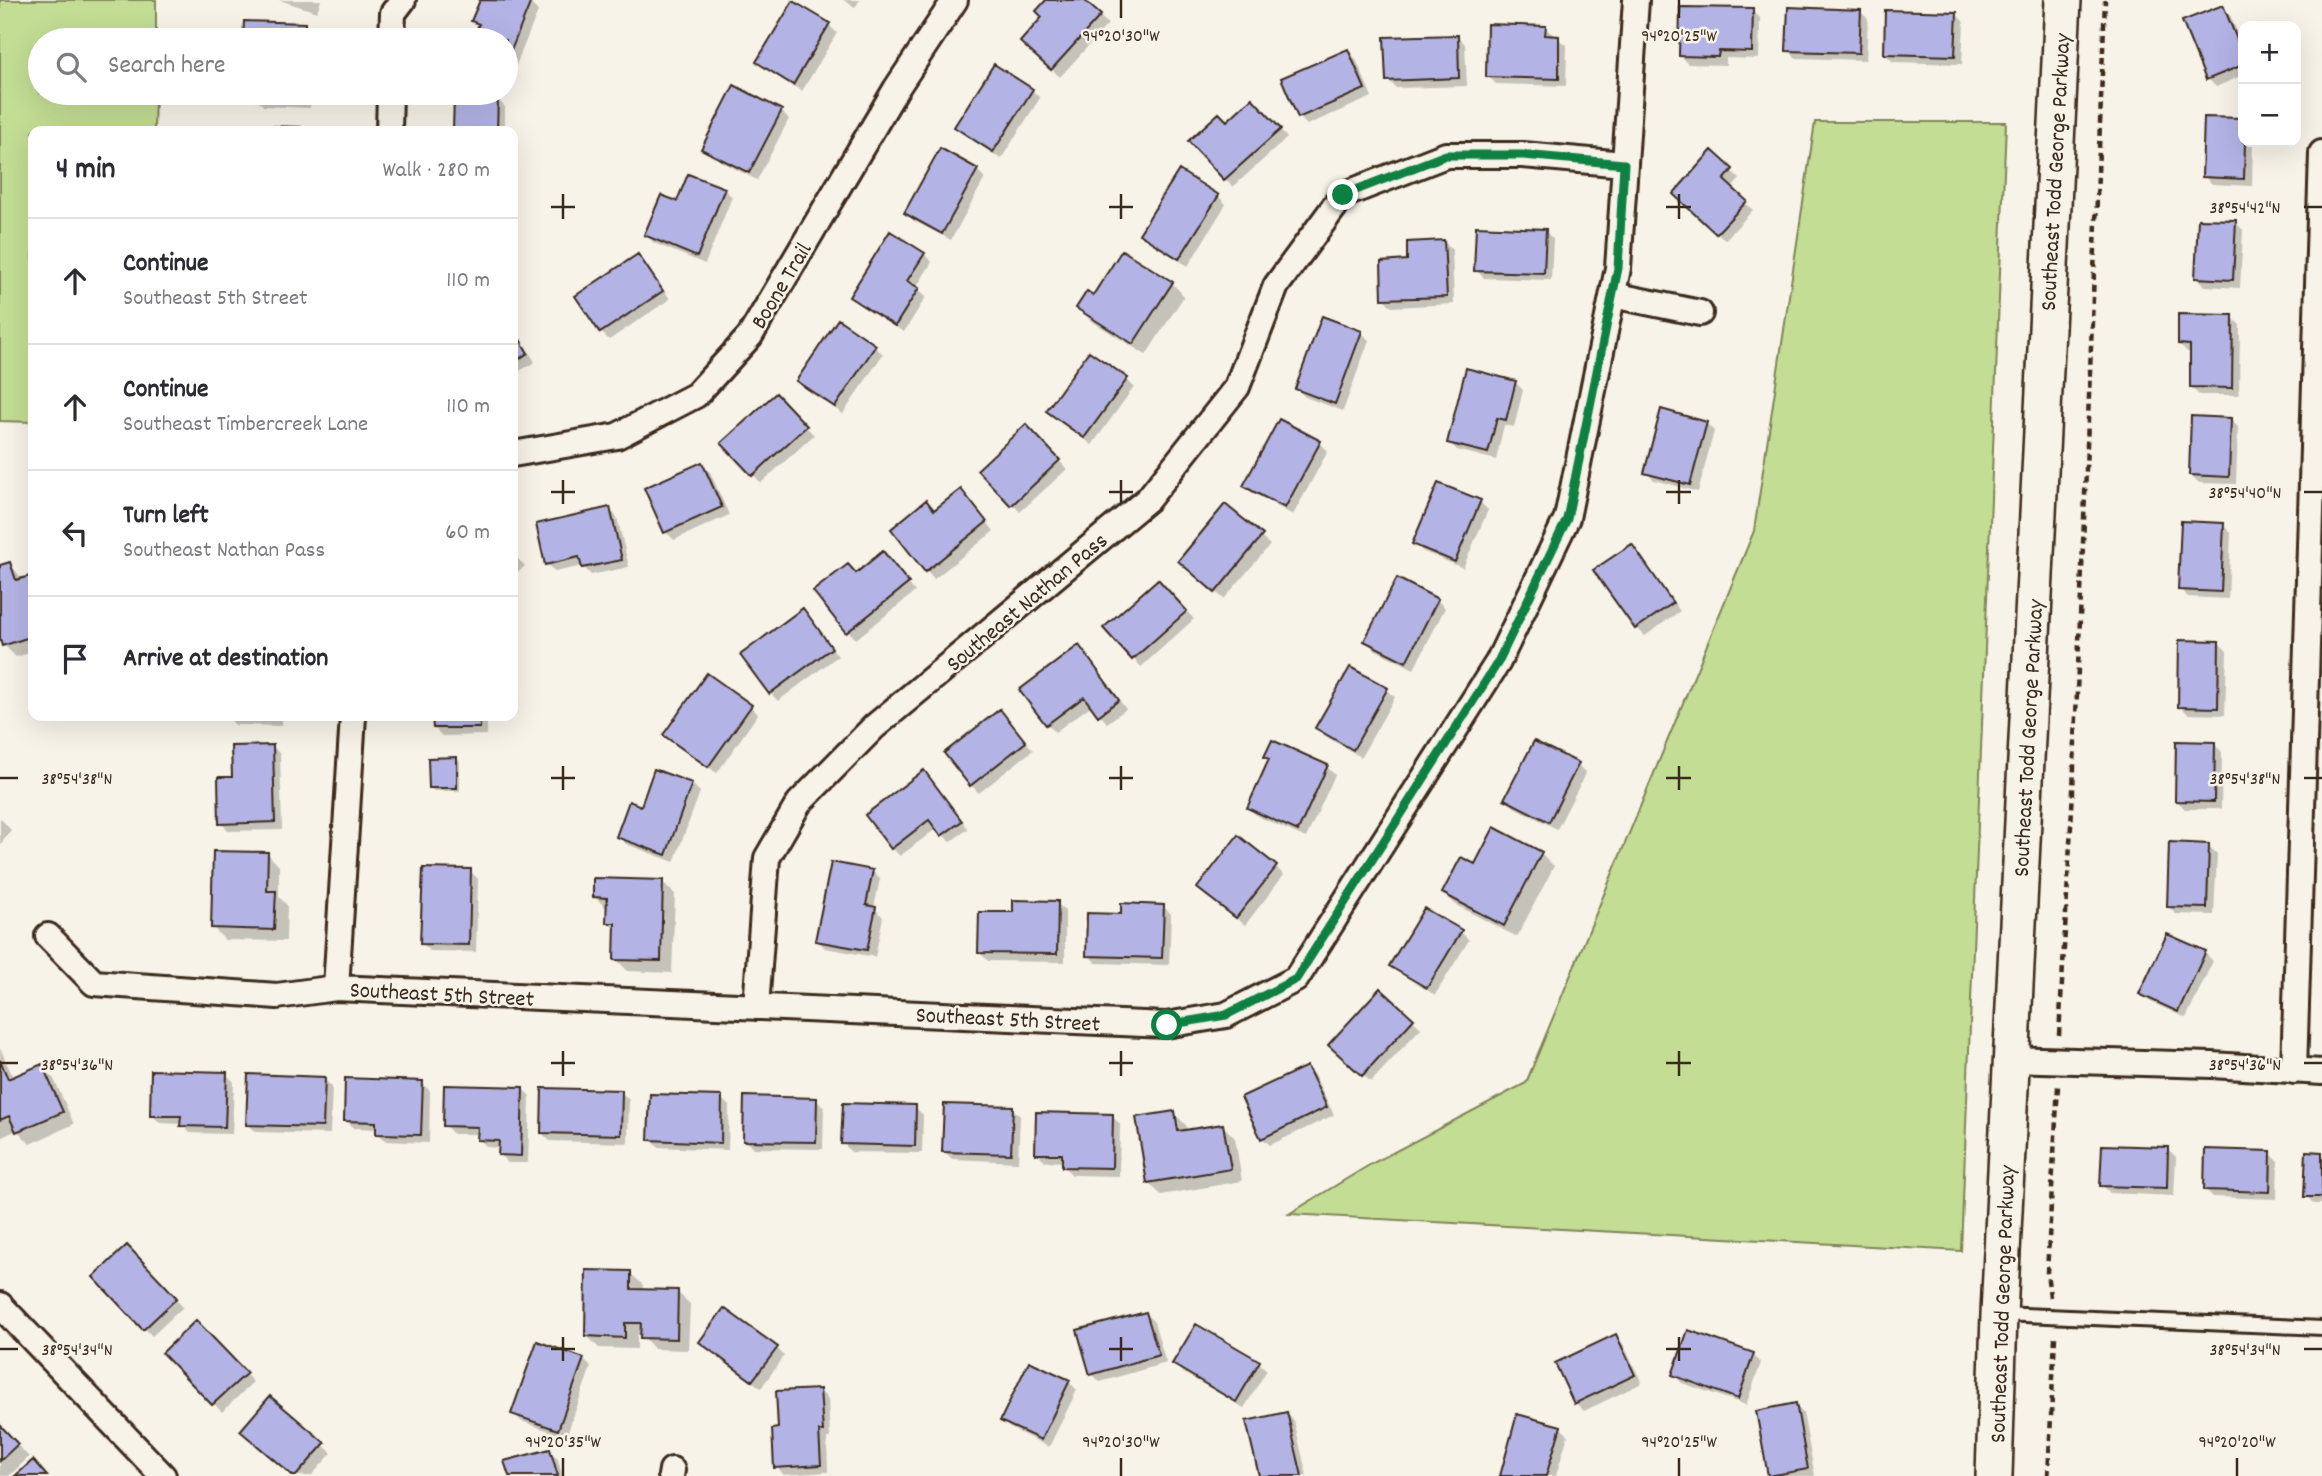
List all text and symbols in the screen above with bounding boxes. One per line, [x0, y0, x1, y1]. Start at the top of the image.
map controls [2238, 21, 2301, 147]
button: + [2238, 21, 2301, 84]
text: 94°20'30"W [1082, 25, 1160, 50]
text: 94°20'25"W [1641, 25, 1717, 50]
search box [28, 28, 518, 105]
street label: Southeast Todd George Parkway [2034, 32, 2081, 312]
icon: search [52, 48, 90, 86]
text: Search here [108, 48, 226, 85]
button: − [2238, 84, 2301, 147]
text: 4 min [56, 150, 115, 193]
text: Walk · 280 m [382, 155, 490, 188]
route end [1327, 179, 1358, 210]
text: 38°54'42"N [2210, 197, 2280, 222]
street label: Boone Trail [744, 237, 822, 336]
text: Continue [123, 246, 208, 283]
icon: ahead [56, 262, 94, 300]
text: 110 m [446, 265, 490, 298]
text: Southeast 5th Street [123, 283, 307, 316]
text: Continue [123, 372, 208, 409]
icon: ahead [56, 388, 94, 426]
text: 110 m [446, 391, 490, 424]
text: Southeast Timbercreek Lane [123, 409, 368, 442]
text: 38°54'40"N [2209, 482, 2281, 507]
text: Turn left [123, 498, 209, 535]
icon: left [56, 514, 94, 552]
text: 60 m [445, 517, 490, 550]
street label: Southeast Nathan Pass [940, 526, 1116, 681]
text: Southeast Nathan Pass [123, 535, 325, 568]
street label: Southeast Todd George Parkway [2007, 598, 2054, 878]
icon: arrive [56, 640, 94, 678]
text: Arrive at destination [123, 641, 328, 678]
text: 38°54'38"N [42, 768, 112, 793]
text: 38°54'38"N [2210, 768, 2280, 793]
street label: Southeast 5th Street [349, 975, 535, 1018]
street label: Southeast 5th Street [915, 1000, 1101, 1043]
route start [1151, 1009, 1182, 1040]
text: 38°54'36"N [41, 1054, 113, 1079]
text: 38°54'36"N [2209, 1054, 2281, 1079]
street label: Southeast Todd George Parkway [1983, 1164, 2026, 1444]
text: 38°54'34"N [41, 1339, 113, 1364]
text: 38°54'34"N [2209, 1339, 2281, 1364]
text: 94°20'35"W [525, 1431, 602, 1456]
text: 94°20'30"W [1082, 1431, 1160, 1456]
text: 94°20'25"W [1641, 1431, 1717, 1456]
text: 94°20'20"W [2198, 1431, 2276, 1456]

